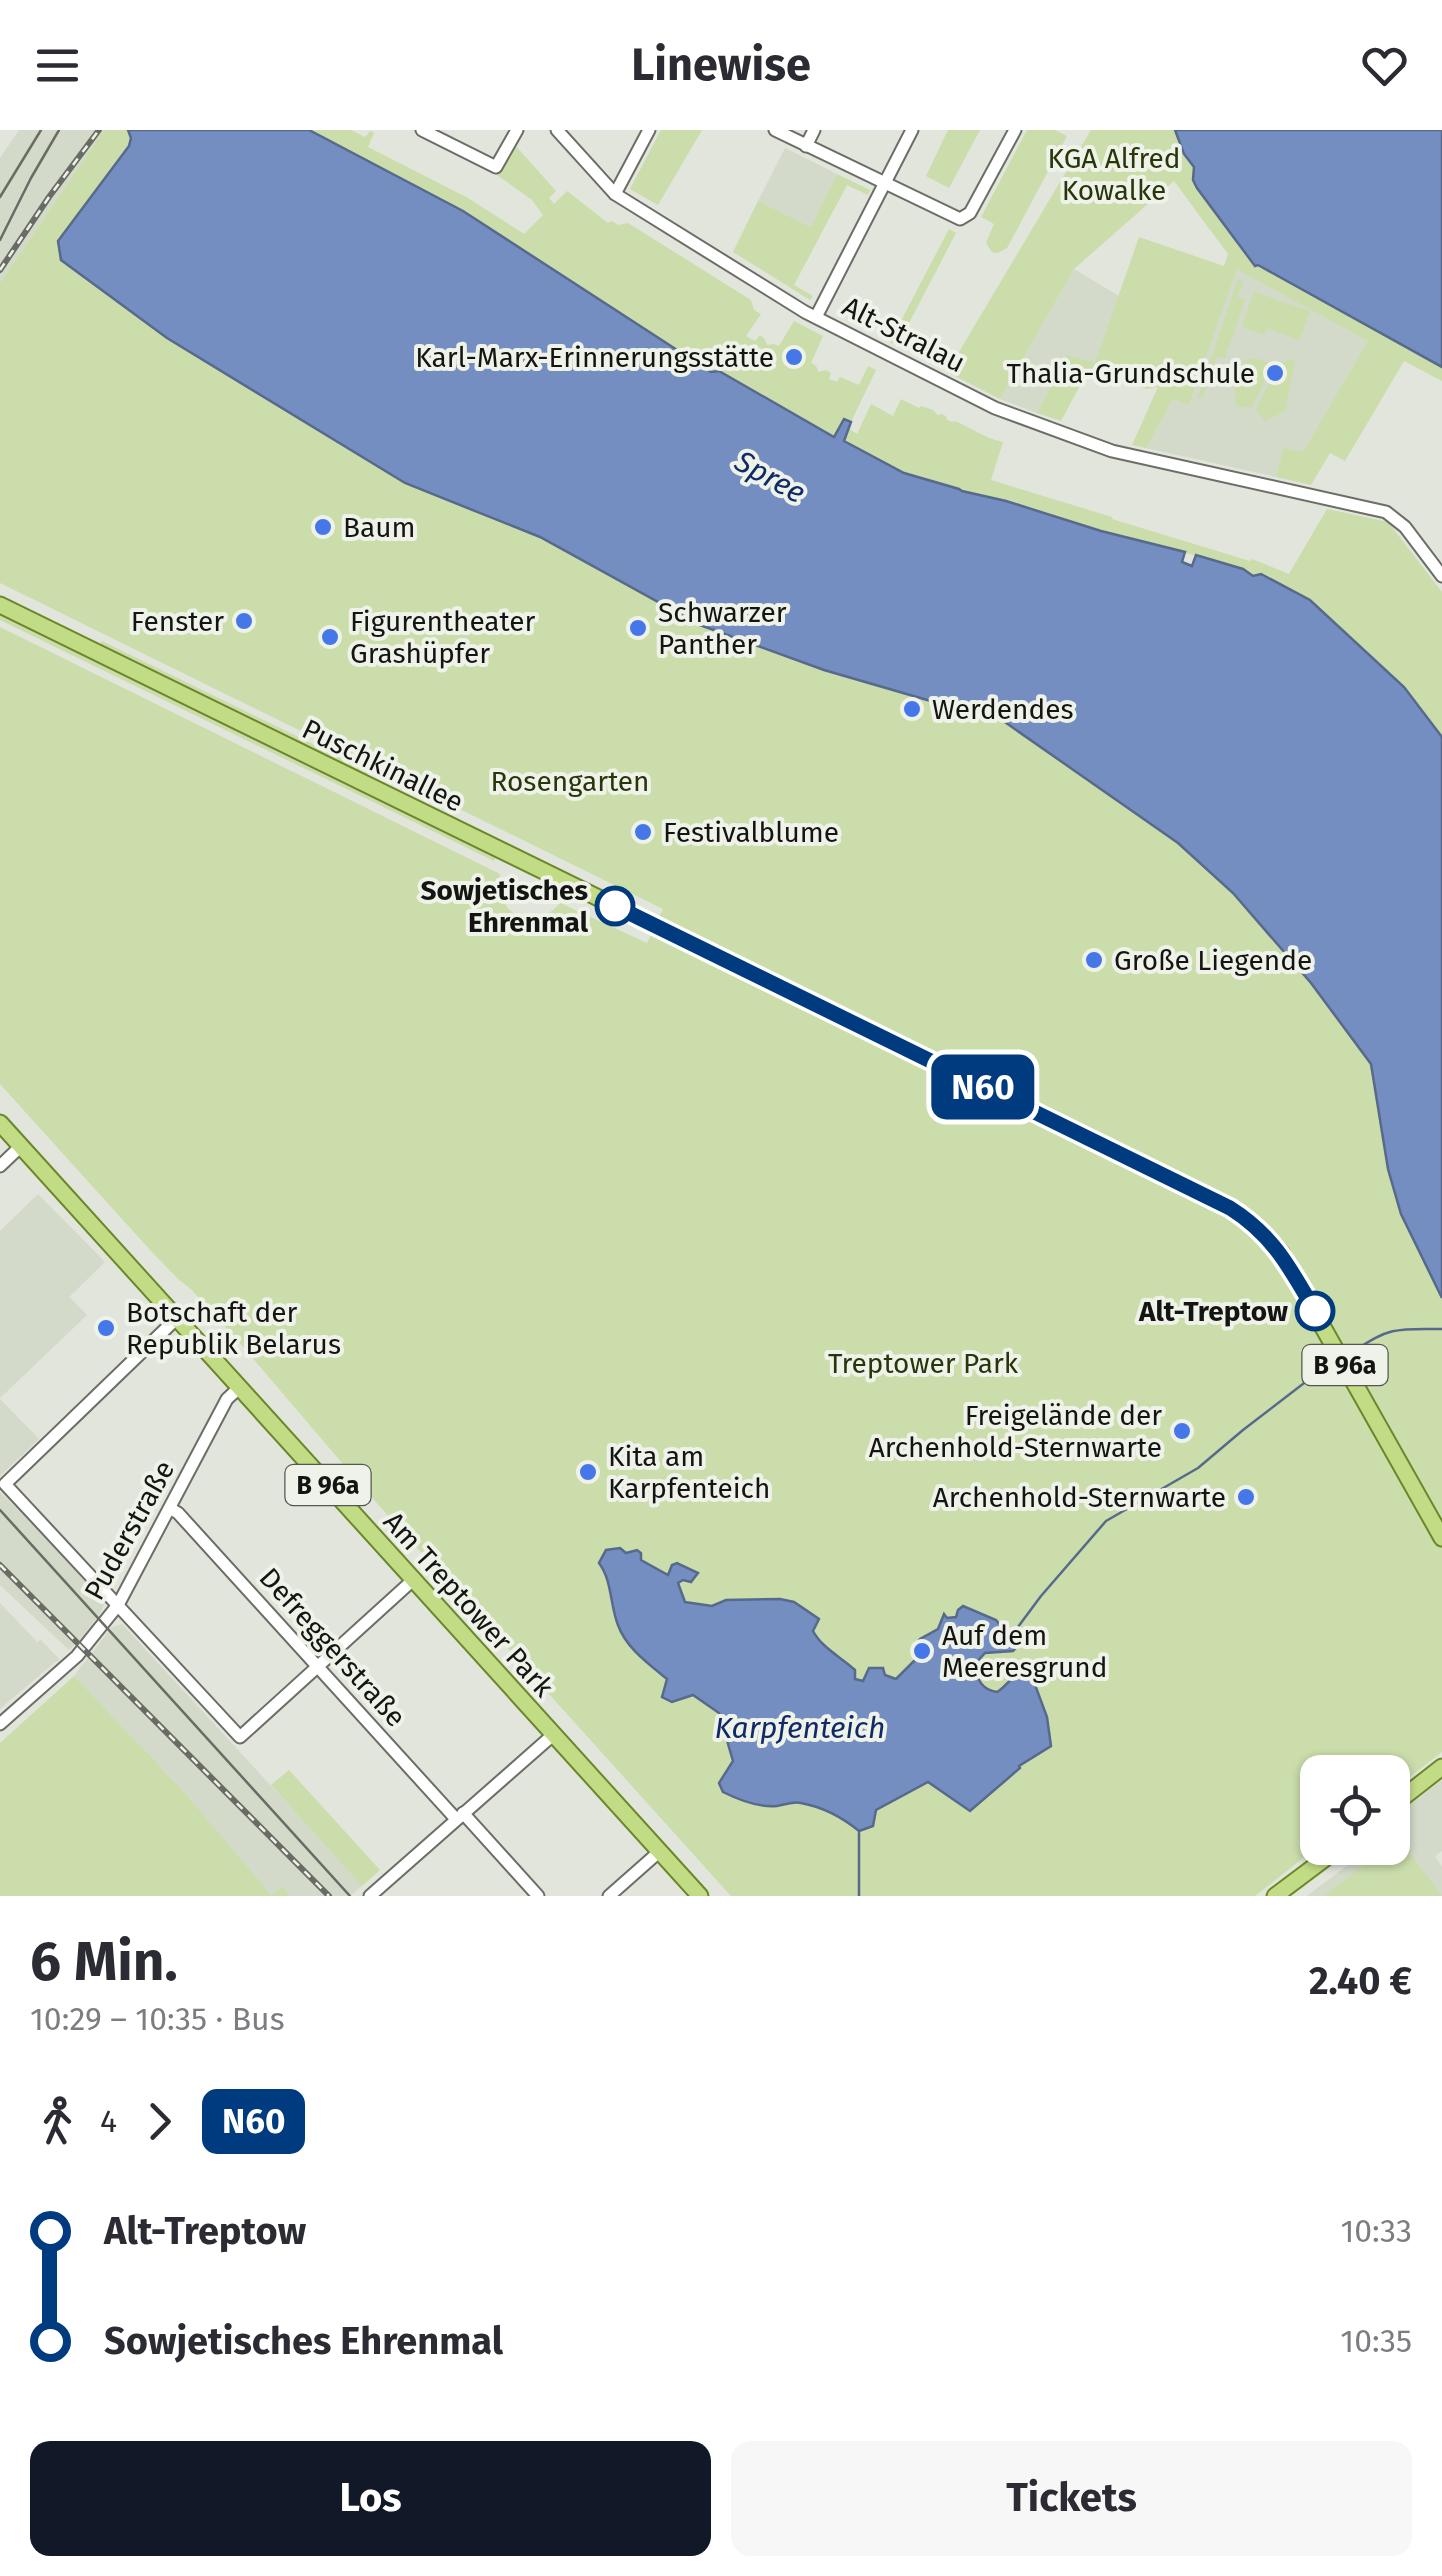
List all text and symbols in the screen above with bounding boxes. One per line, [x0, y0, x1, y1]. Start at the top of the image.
icon: menu [30, 38, 85, 93]
text: Linewise [631, 38, 811, 92]
icon: heart [1357, 38, 1412, 93]
park label: KGA Alfred Kowalke [1048, 142, 1180, 207]
street label: Alt-Stralau [837, 290, 971, 379]
place label: Karl-Marx-Erinnerungsstätte [415, 341, 774, 374]
marker: Karl-Marx-Erinnerungsstätte [783, 346, 805, 368]
place label: Thalia-Grundschule [1006, 357, 1255, 390]
marker: Thalia-Grundschule [1264, 362, 1286, 384]
water label: Spree [728, 443, 812, 511]
place label: Baum [343, 511, 416, 544]
marker: Baum [312, 516, 334, 538]
place label: Schwarzer Panther [658, 596, 787, 661]
place label: Fenster [131, 605, 224, 638]
place label: Figurentheater Grashüpfer [350, 605, 536, 670]
marker: Fenster [233, 610, 255, 632]
marker: Schwarzer Panther [627, 617, 649, 639]
marker: Figurentheater Grashüpfer [319, 626, 341, 648]
place label: Werdendes [932, 693, 1074, 726]
marker: Werdendes [901, 698, 923, 720]
street label: Puschkinallee [297, 712, 469, 819]
park label: Rosengarten [490, 765, 650, 798]
place label: Festivalblume [663, 816, 839, 849]
marker: Festivalblume [632, 821, 654, 843]
place label: Sowjetisches Ehrenmal [421, 874, 589, 939]
marker: Sowjetisches Ehrenmal [596, 887, 634, 925]
place label: Große Liegende [1114, 944, 1312, 977]
marker: Große Liegende [1083, 949, 1105, 971]
line badge: N60 [926, 1054, 1040, 1120]
text: N60 [951, 1066, 1015, 1108]
marker: Alt-Treptow [1296, 1292, 1334, 1330]
place label: Alt-Treptow [1138, 1295, 1288, 1328]
place label: Botschaft der Republik Belarus [126, 1296, 341, 1361]
marker: Botschaft der Republik Belarus [95, 1317, 117, 1339]
road number: B 96a [1302, 1345, 1388, 1385]
park label: Treptower Park [828, 1347, 1019, 1380]
place label: Freigelände der Archenhold-Sternwarte [869, 1399, 1162, 1464]
marker: Freigelände der Archenhold-Sternwarte [1171, 1420, 1193, 1442]
place label: Kita am Karpfenteich [608, 1440, 770, 1505]
street label: Puderstraße [78, 1455, 181, 1606]
marker: Kita am Karpfenteich [577, 1461, 599, 1483]
road number: B 96a [286, 1465, 370, 1505]
place label: Archenhold-Sternwarte [933, 1481, 1226, 1514]
marker: Archenhold-Sternwarte [1235, 1486, 1257, 1508]
street label: Am Treptower Park [377, 1505, 561, 1704]
street label: Defreggerstraße [253, 1561, 413, 1734]
place label: Auf dem Meeresgrund [942, 1619, 1107, 1684]
marker: Auf dem Meeresgrund [911, 1640, 933, 1662]
water label: Karpfenteich [715, 1710, 885, 1746]
map controls [1300, 1755, 1410, 1865]
button: locate [1300, 1755, 1410, 1865]
text: 6 Min. [30, 1929, 178, 1995]
text: 2.40 € [1309, 1958, 1412, 2004]
text: 10:29 – 10:35 · Bus [30, 2000, 285, 2038]
icon: walk [30, 2094, 85, 2149]
icon: forward [132, 2094, 187, 2149]
text: N60 [222, 2100, 285, 2142]
text: 4 [100, 2102, 117, 2140]
text: Alt-Treptow [104, 2208, 306, 2254]
text: 10:33 [1340, 2212, 1412, 2250]
text: Sowjetisches Ehrenmal [104, 2318, 503, 2364]
text: 10:35 [1340, 2322, 1412, 2360]
button: Los [30, 2441, 711, 2556]
button: Tickets [731, 2441, 1412, 2556]

